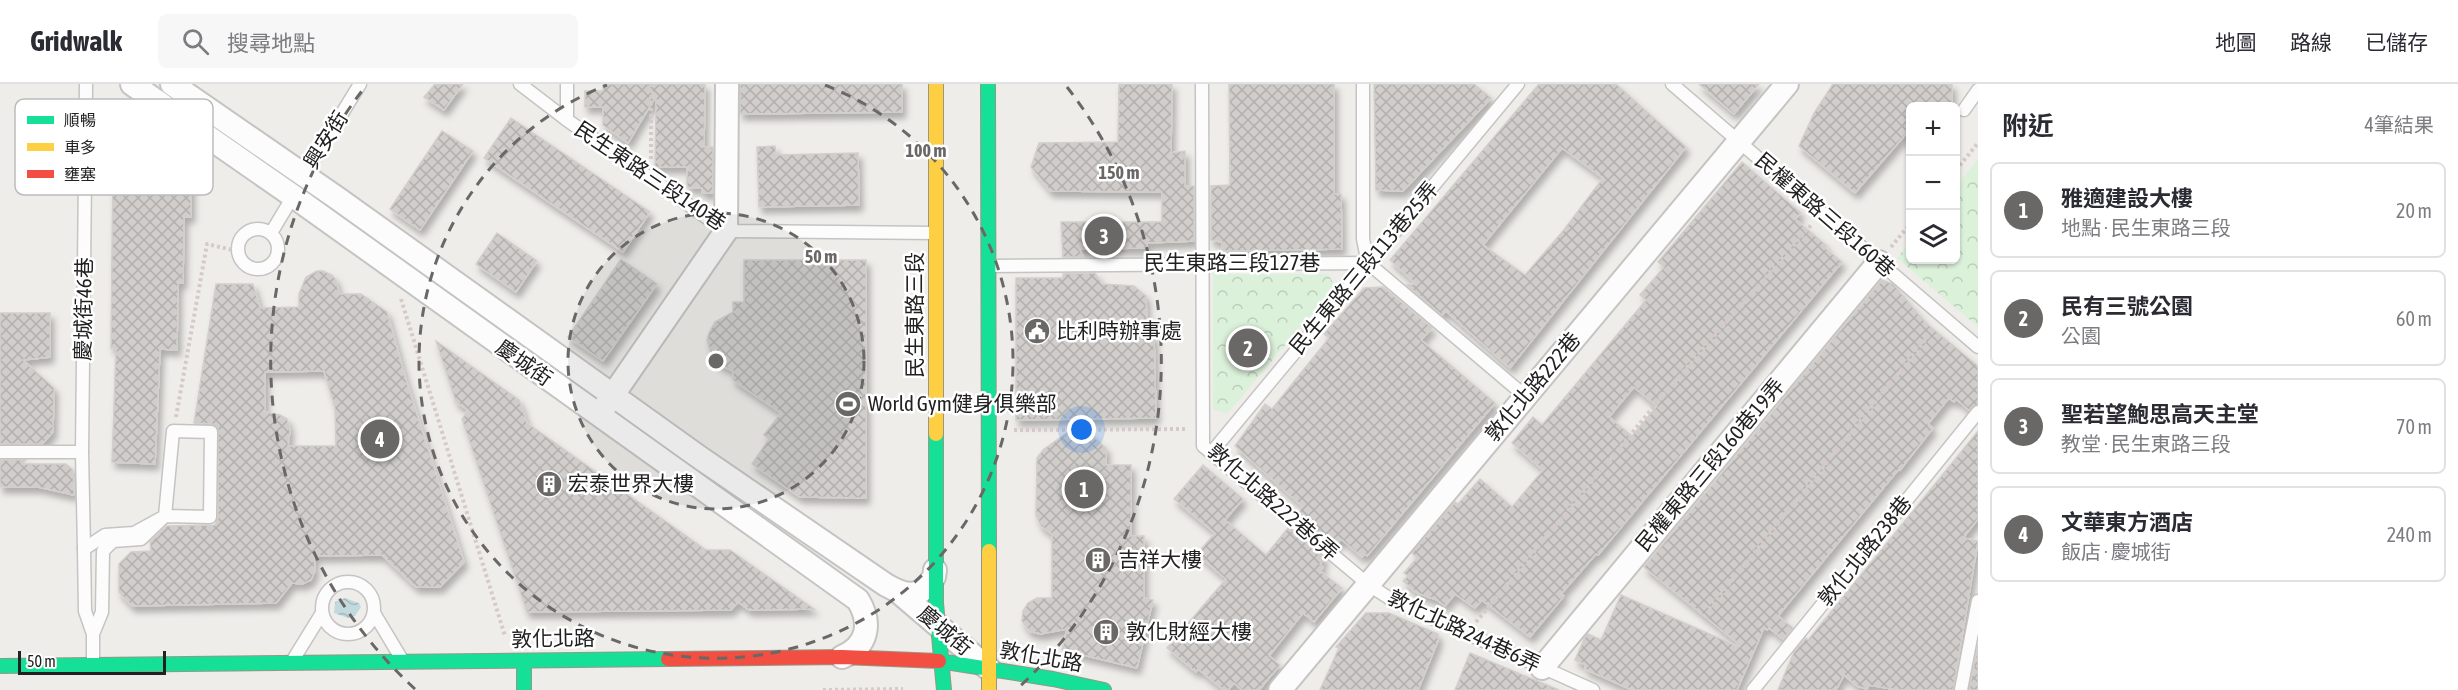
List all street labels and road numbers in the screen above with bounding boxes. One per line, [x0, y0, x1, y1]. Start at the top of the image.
street label: 興安街 [298, 106, 352, 173]
street label: 民生東路三段140巷 [571, 116, 730, 234]
street label: 民權東路三段160巷 [1751, 147, 1900, 281]
street label: 民生東路三段113巷25弄 [1284, 176, 1442, 358]
street label: 民生東路三段127巷 [1144, 250, 1320, 274]
street label: 民生東路三段 [902, 252, 926, 378]
street label: 慶城街46巷 [70, 257, 96, 361]
street label: 敦化北路222巷 [1480, 327, 1585, 446]
street label: 慶城街 [492, 334, 557, 390]
street label: 民權東路三段160巷19弄 [1630, 373, 1788, 555]
street label: 敦化北路222巷6弄 [1203, 438, 1344, 565]
street label: 敦化北路238巷 [1813, 491, 1916, 610]
street label: 敦化北路244巷6弄 [1384, 584, 1544, 676]
street label: 慶城街 [914, 601, 977, 660]
street label: 敦化北路 [511, 625, 595, 651]
street label: 敦化北路 [998, 637, 1085, 675]

